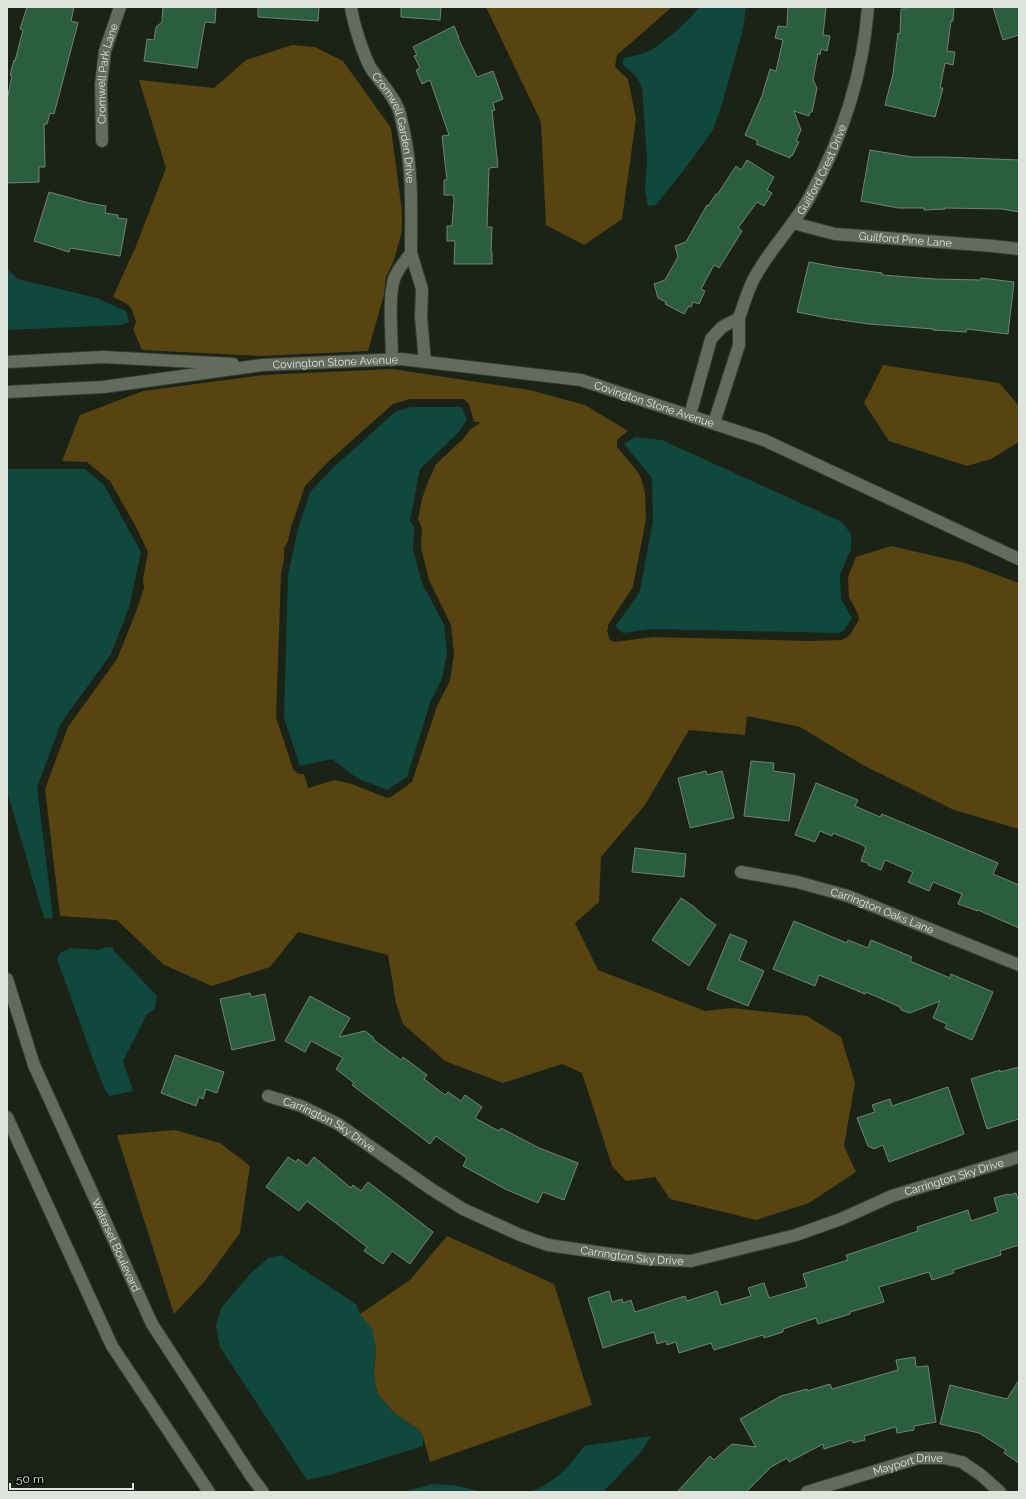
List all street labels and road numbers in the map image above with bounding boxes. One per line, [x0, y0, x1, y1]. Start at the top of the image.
street label: Cromwell Park Lane [94, 21, 121, 124]
street label: Cromwell Garden Drive [369, 70, 417, 184]
street label: Guilford Crest Drive [794, 122, 849, 217]
street label: Guilford Pine Lane [858, 229, 953, 249]
street label: Covington Stone Avenue [272, 353, 399, 371]
street label: Covington Stone Avenue [593, 378, 716, 430]
street label: Carrington Oaks Lane [829, 885, 936, 937]
street label: Carrington Sky Drive [282, 1094, 378, 1155]
street label: Carrington Sky Drive [903, 1155, 1006, 1198]
street label: Waterset Boulevard [89, 1196, 143, 1294]
street label: Carrington Sky Drive [580, 1243, 684, 1267]
street label: Mayport Drive [871, 1452, 943, 1478]

